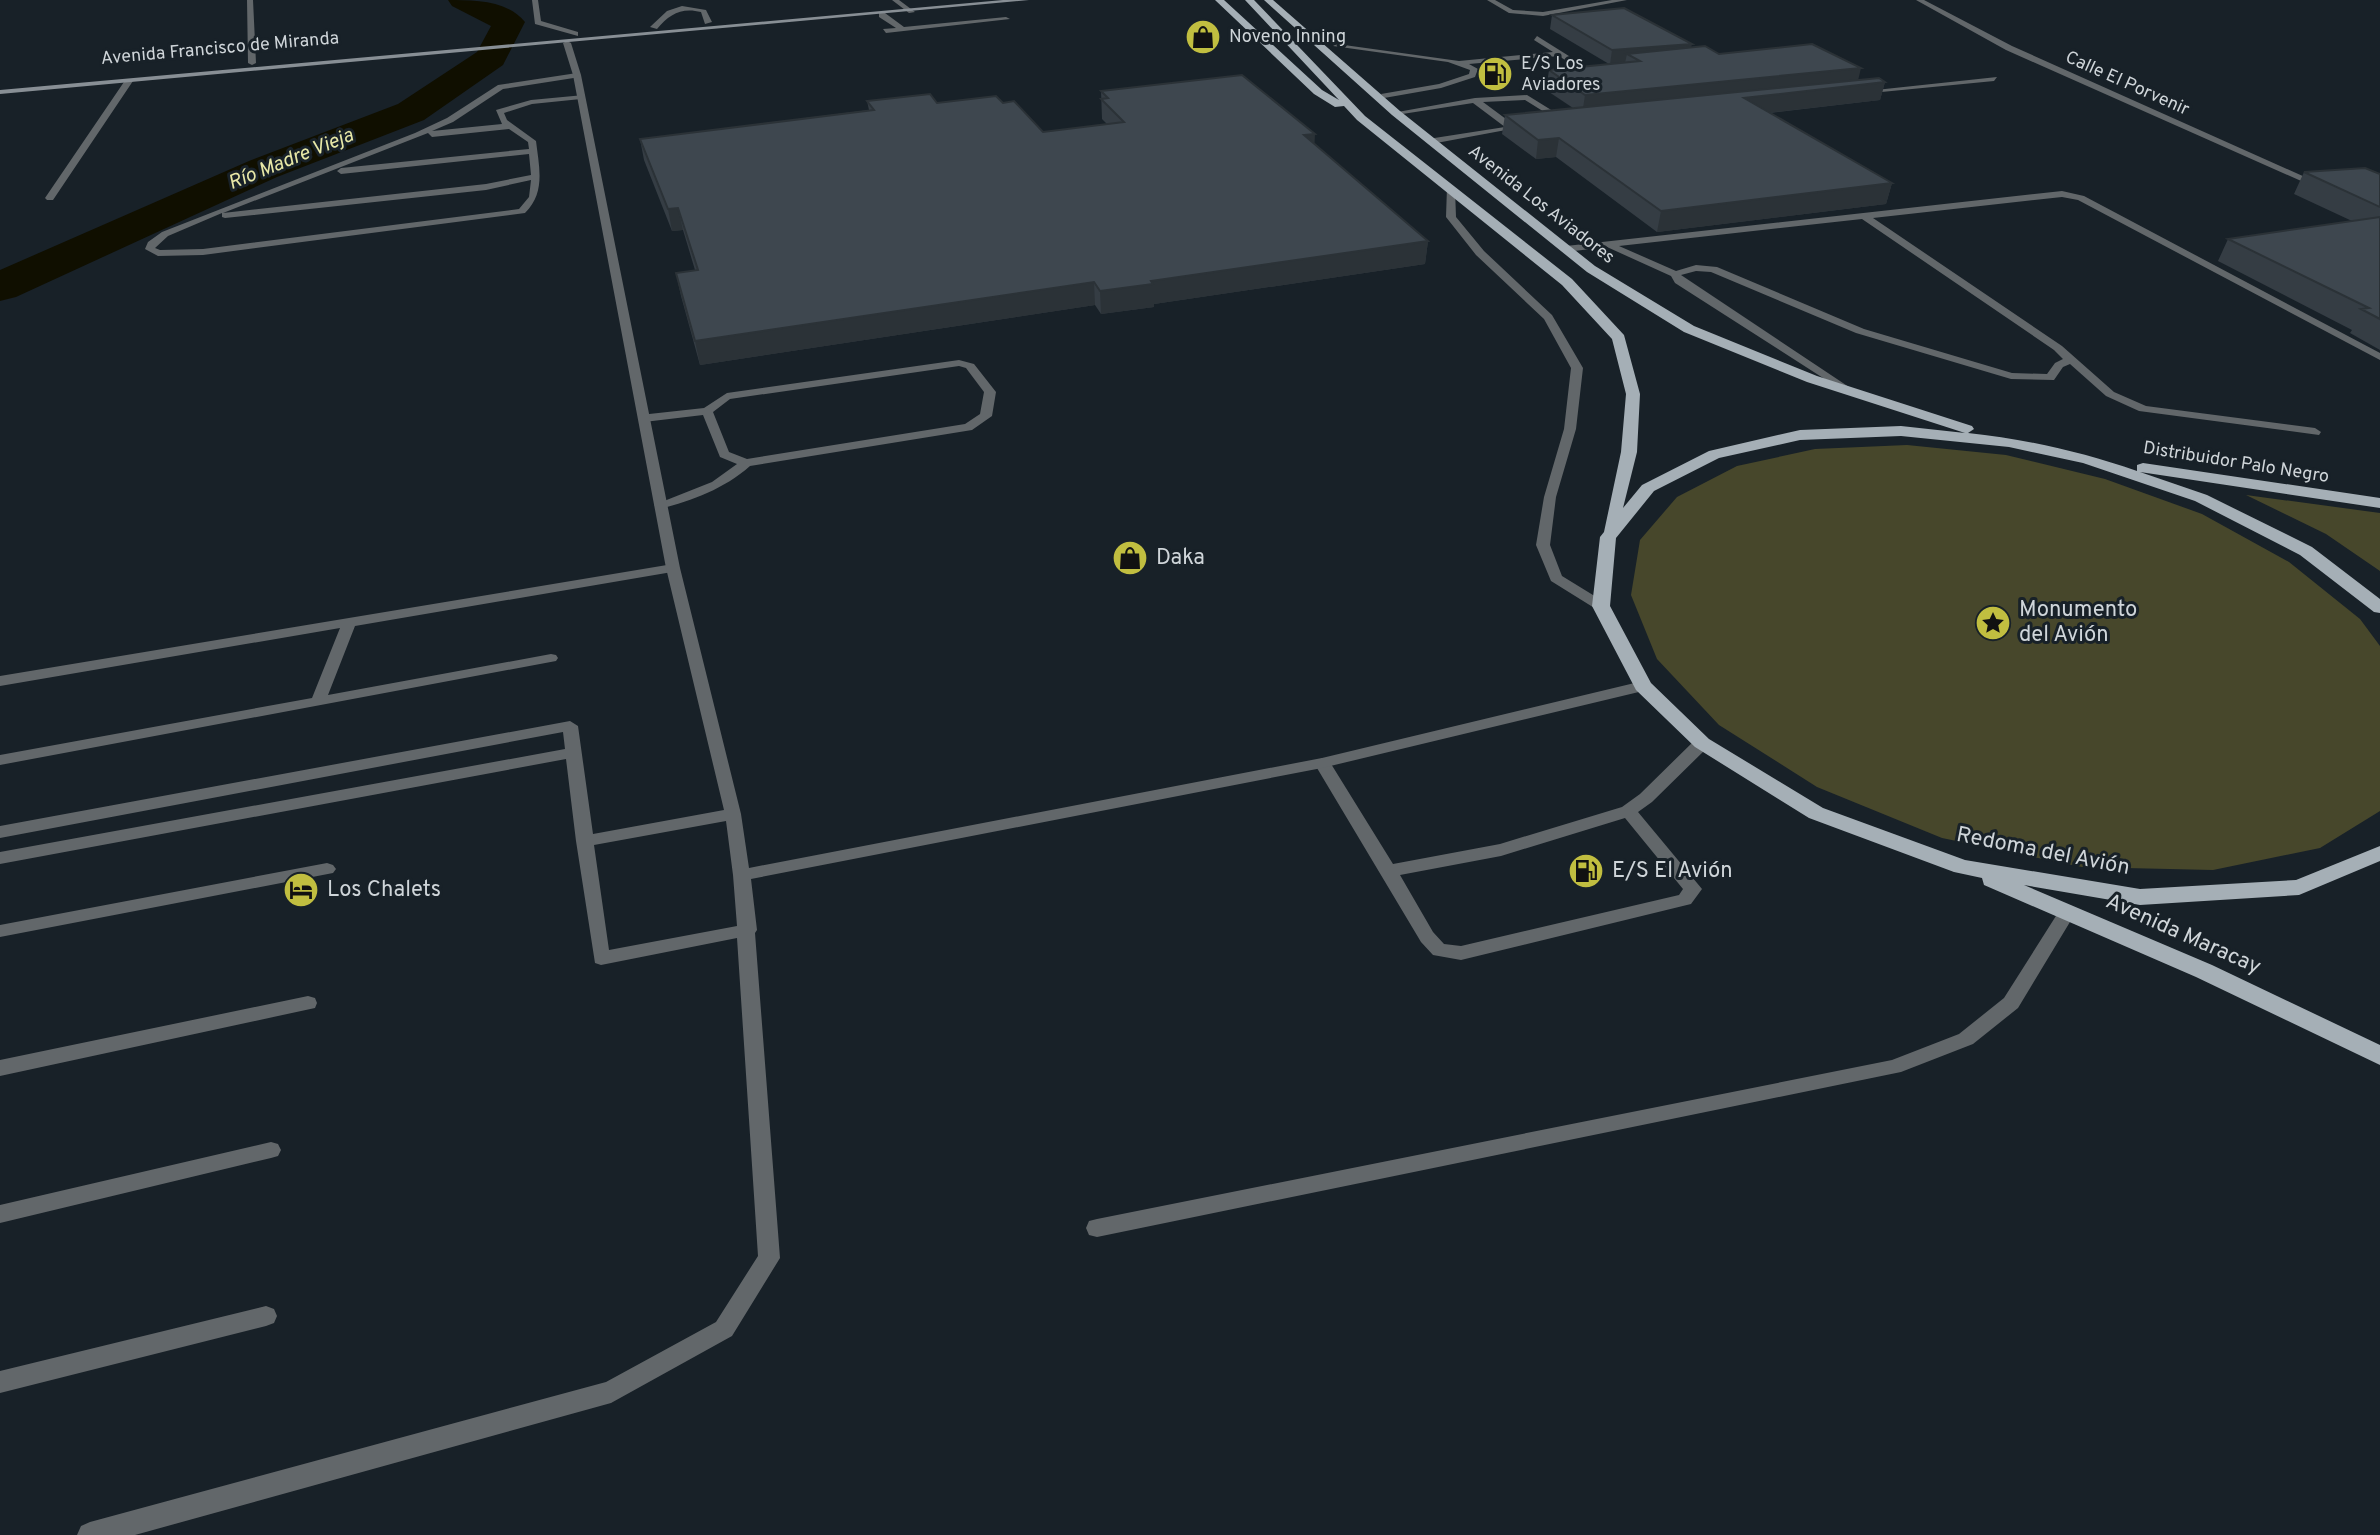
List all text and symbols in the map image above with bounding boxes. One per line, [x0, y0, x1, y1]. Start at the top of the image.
shop icon: Noveno Inning [1184, 18, 1222, 56]
place label: Noveno Inning [1229, 26, 1346, 49]
street label: Avenida Francisco de Miranda [100, 27, 340, 71]
street label: Calle El Porvenir [2061, 46, 2193, 122]
place label: E/S Los Aviadores [1521, 53, 1600, 97]
fuel station icon: E/S Los Aviadores [1476, 55, 1514, 93]
water label: Río Madre Vieja [224, 123, 358, 197]
street label: Avenida Los Aviadores [1463, 140, 1619, 270]
street label: Distribuidor Palo Negro [2141, 437, 2331, 489]
shop icon: Daka [1111, 539, 1149, 577]
place label: Daka [1156, 545, 1205, 572]
place label: Monumento del Avión [2019, 597, 2137, 649]
place icon: Monumento del Avión [1974, 604, 2012, 642]
street label: Redoma del Avión [1954, 822, 2132, 882]
fuel station icon: E/S El Avión [1567, 852, 1605, 890]
place label: E/S El Avión [1612, 858, 1733, 885]
hotel icon: Los Chalets [282, 871, 320, 909]
place label: Los Chalets [327, 877, 441, 904]
street label: Avenida Maracay [2101, 889, 2265, 981]

